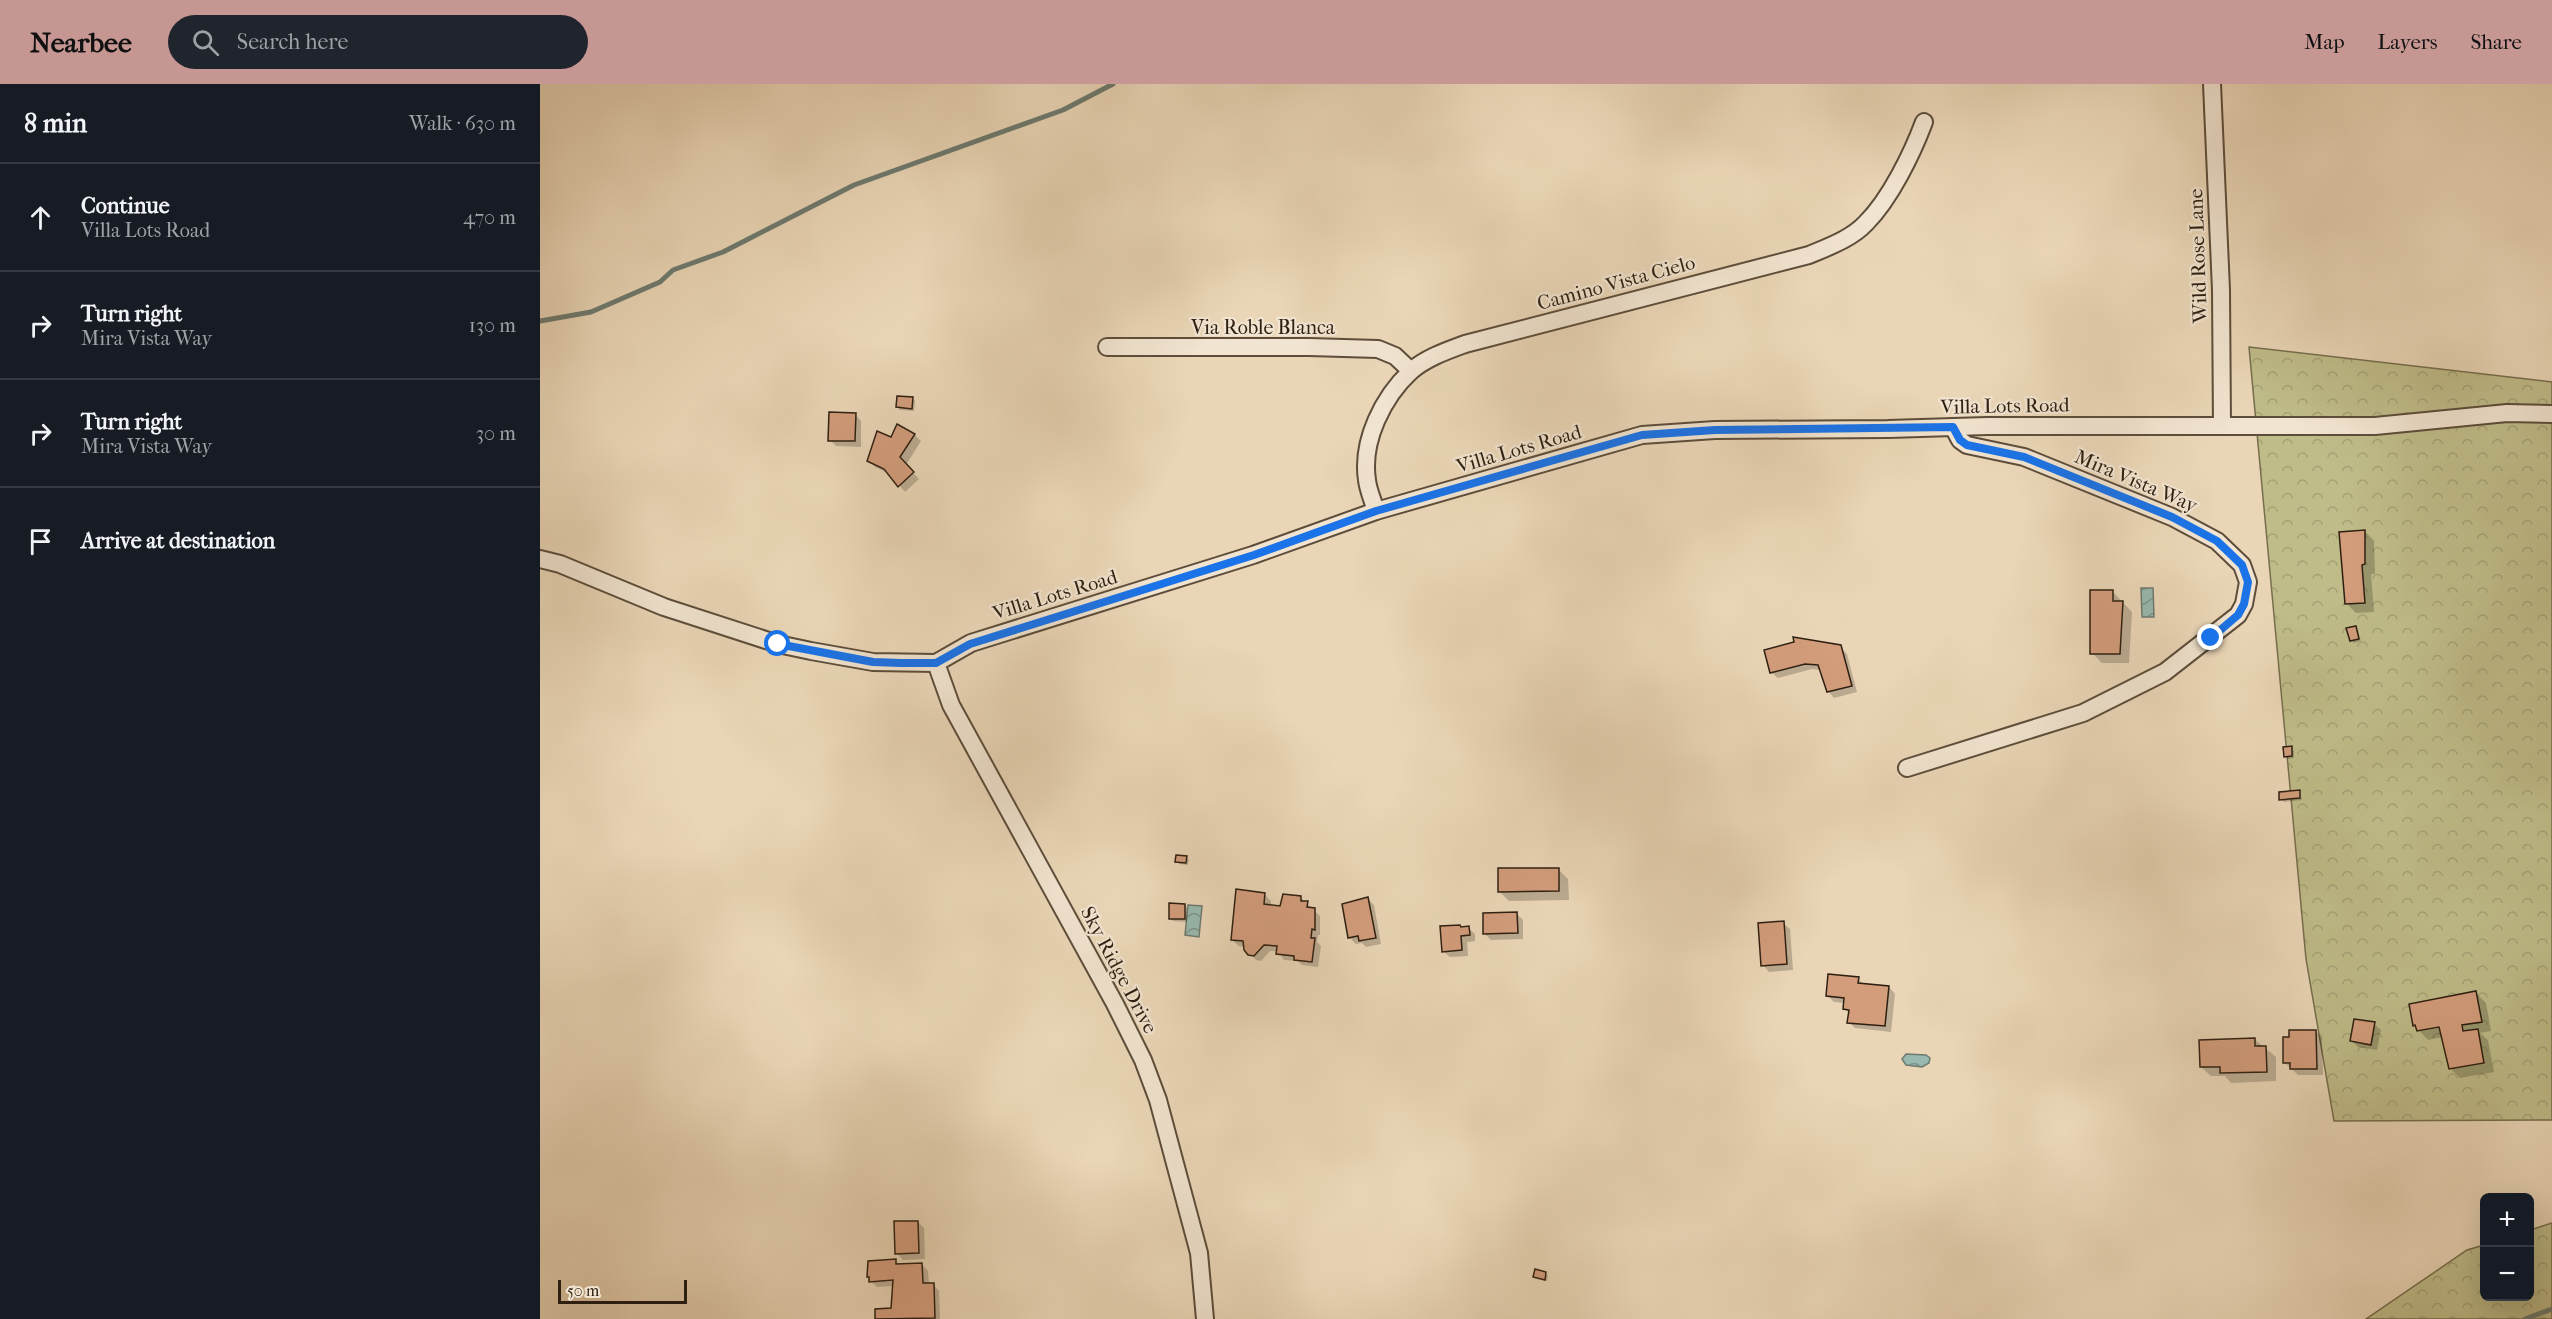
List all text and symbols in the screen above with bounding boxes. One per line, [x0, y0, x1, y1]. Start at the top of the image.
search box [168, 15, 588, 69]
text: Nearbee [30, 26, 132, 59]
icon: search [189, 26, 222, 59]
text: Search here [237, 29, 348, 55]
text: Map [2304, 30, 2345, 54]
text: Layers [2378, 30, 2437, 54]
text: Share [2470, 30, 2522, 54]
text: 8 min [24, 108, 87, 139]
text: Walk · 630 m [409, 112, 516, 135]
street label: Wild Rose Lane [2184, 188, 2212, 325]
text: Continue [81, 193, 170, 219]
icon: ahead [24, 201, 57, 234]
text: 470 m [463, 206, 516, 229]
text: Villa Lots Road [81, 219, 210, 242]
street label: Camino Vista Cielo [1535, 251, 1697, 315]
text: Turn right [81, 301, 182, 327]
icon: right [24, 309, 57, 342]
text: 130 m [469, 314, 516, 337]
street label: Via Roble Blanca [1190, 316, 1336, 339]
text: Mira Vista Way [81, 327, 212, 350]
street label: Villa Lots Road [1939, 393, 2071, 419]
text: Turn right [81, 409, 182, 435]
icon: right [24, 417, 57, 450]
street label: Villa Lots Road [1453, 420, 1585, 478]
text: 30 m [476, 422, 516, 445]
text: Mira Vista Way [81, 435, 212, 458]
street label: Mira Vista Way [2071, 445, 2202, 518]
icon: arrive [24, 525, 57, 558]
text: Arrive at destination [81, 528, 275, 554]
street label: Villa Lots Road [989, 565, 1121, 625]
route end [2197, 624, 2223, 650]
route start [764, 630, 790, 656]
street label: Sky Ridge Drive [1076, 903, 1162, 1037]
map controls [2480, 1193, 2534, 1301]
button: + [2480, 1193, 2534, 1247]
button: − [2480, 1247, 2534, 1301]
scale bar [558, 1277, 687, 1304]
text: 50 m [567, 1281, 599, 1300]

